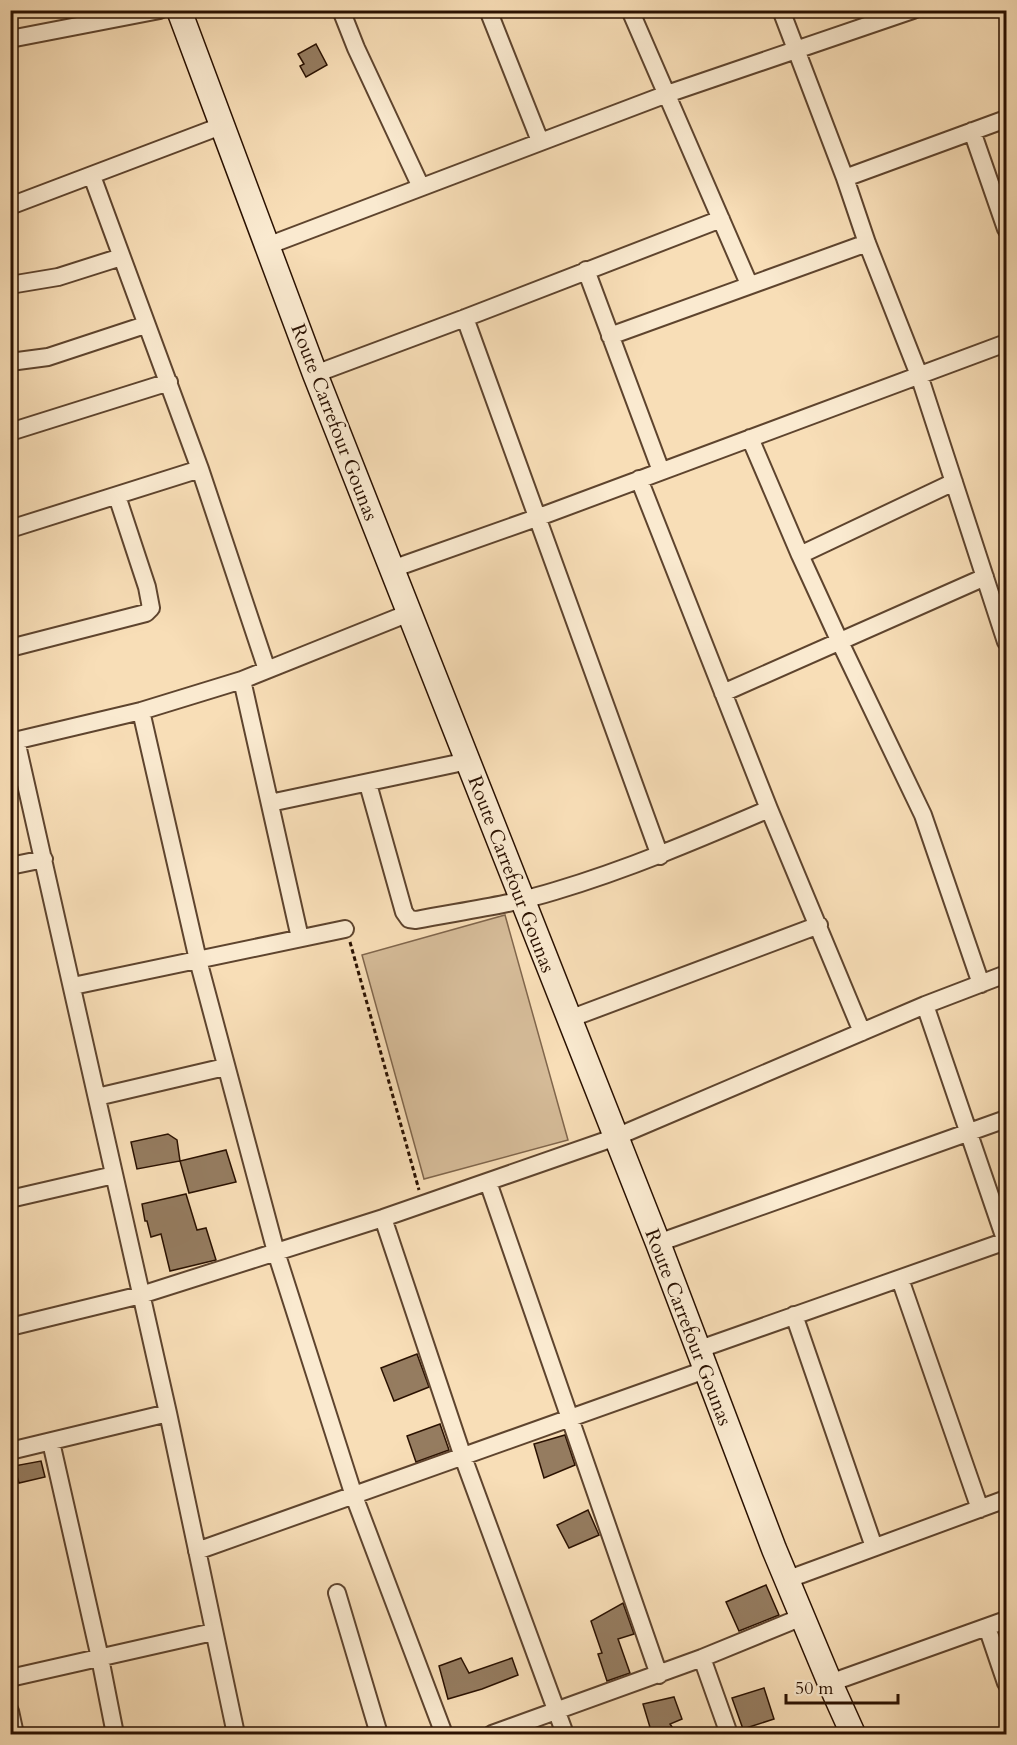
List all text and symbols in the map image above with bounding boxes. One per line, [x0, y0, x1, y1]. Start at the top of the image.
street label: Route Carrefour Gounas [285, 320, 385, 525]
street label: Route Carrefour Gounas [462, 772, 562, 977]
street label: Route Carrefour Gounas [639, 1225, 739, 1430]
scale bar [786, 1667, 898, 1705]
text: 50 m [795, 1676, 834, 1701]

